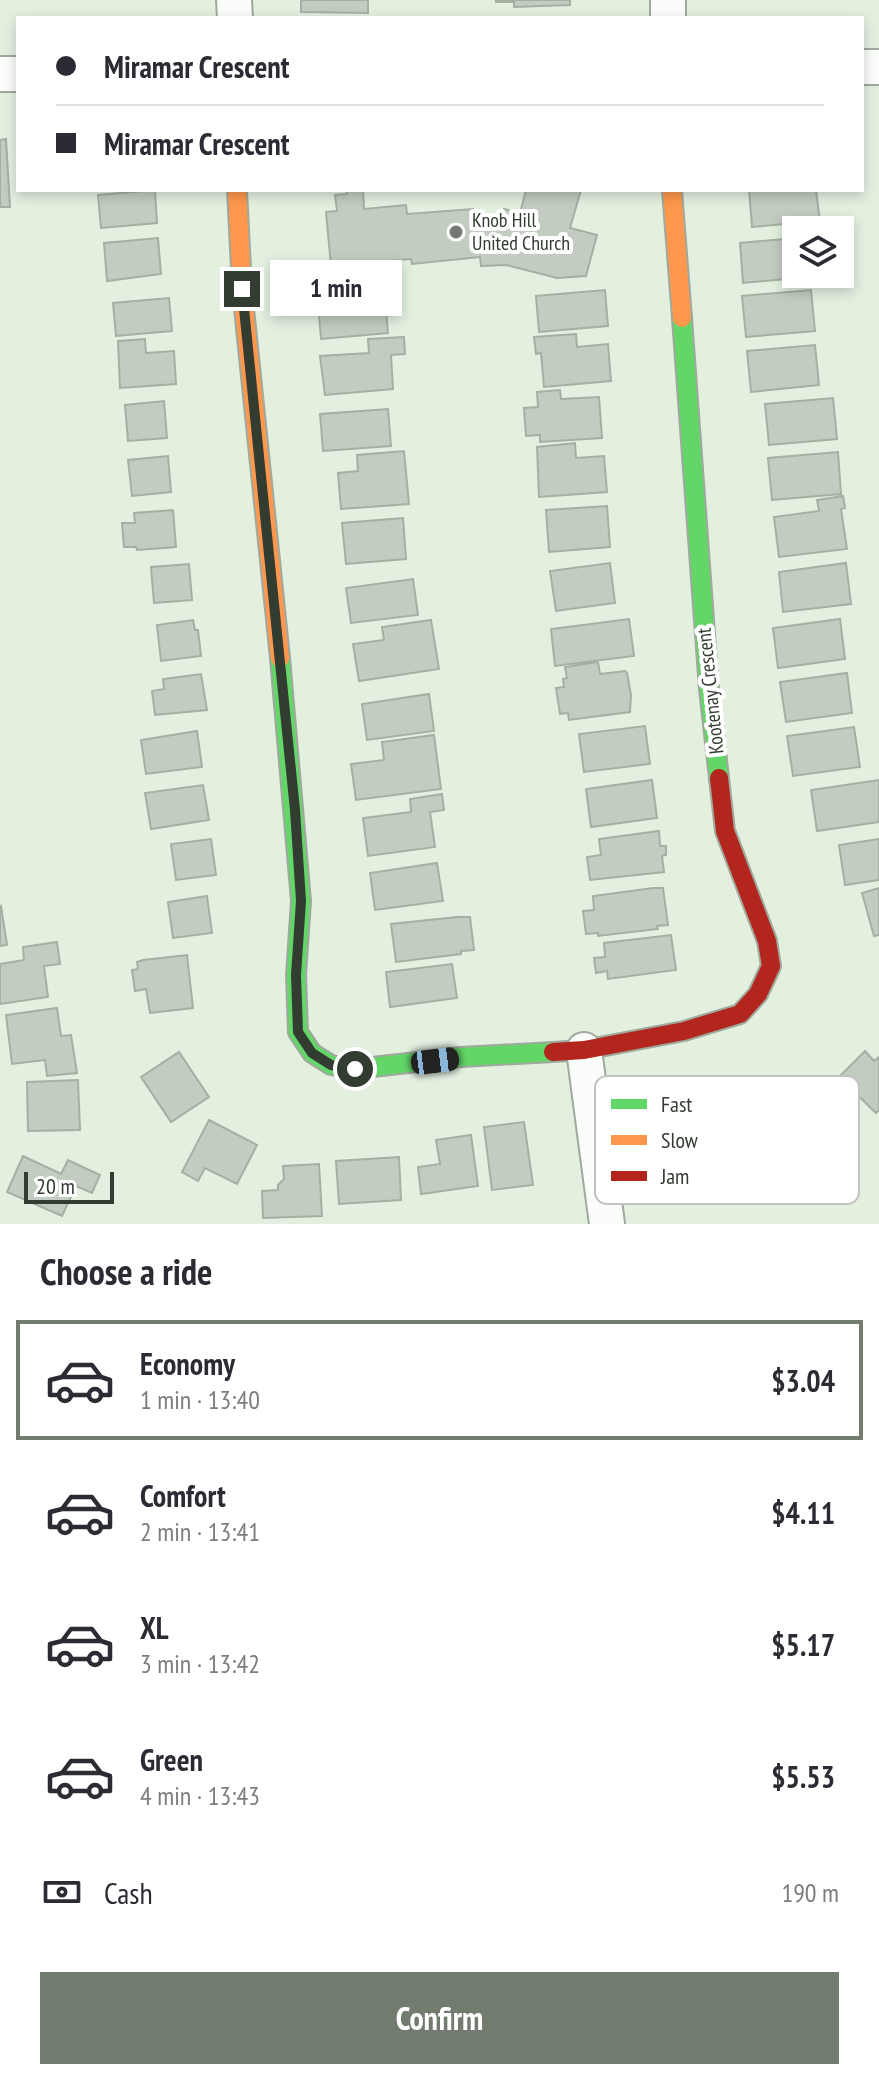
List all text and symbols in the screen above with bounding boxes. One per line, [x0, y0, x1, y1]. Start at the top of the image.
text: Miramar Crescent [104, 47, 289, 86]
text: Miramar Crescent [104, 124, 289, 163]
place label: Knob Hill United Church [472, 207, 570, 256]
map controls [782, 216, 854, 288]
button: layers [782, 216, 854, 288]
marker: Knob Hill United Church [447, 223, 465, 241]
callout: 1 min [270, 261, 402, 317]
route end [224, 271, 260, 307]
text: 1 min [310, 271, 362, 304]
street label: Kootenay Crescent [690, 626, 730, 755]
car [410, 1046, 460, 1076]
route start [337, 1051, 373, 1087]
legend [595, 1076, 859, 1204]
text: Fast [661, 1090, 692, 1118]
text: Slow [661, 1126, 698, 1154]
text: Jam [660, 1162, 689, 1190]
scale bar [24, 1168, 114, 1204]
text: 20 m [36, 1172, 75, 1200]
text: Choose a ride [40, 1248, 212, 1295]
icon: car [44, 1344, 116, 1416]
text: Economy [140, 1344, 235, 1383]
text: $3.04 [771, 1361, 835, 1400]
text: 1 min · 13:40 [140, 1383, 260, 1416]
icon: car [44, 1476, 116, 1548]
text: Comfort [140, 1476, 226, 1515]
text: $4.11 [771, 1493, 835, 1532]
text: 2 min · 13:41 [140, 1515, 260, 1548]
icon: car [44, 1608, 116, 1680]
text: XL [140, 1608, 169, 1647]
text: $5.17 [771, 1625, 835, 1664]
text: 3 min · 13:42 [140, 1647, 260, 1680]
icon: car [44, 1740, 116, 1812]
text: Green [140, 1740, 203, 1779]
text: $5.53 [771, 1757, 835, 1796]
text: 4 min · 13:43 [140, 1779, 260, 1812]
icon: cash [40, 1870, 84, 1914]
text: Cash [104, 1873, 153, 1912]
text: 190 m [781, 1876, 839, 1909]
button: Confirm [40, 1972, 839, 2064]

